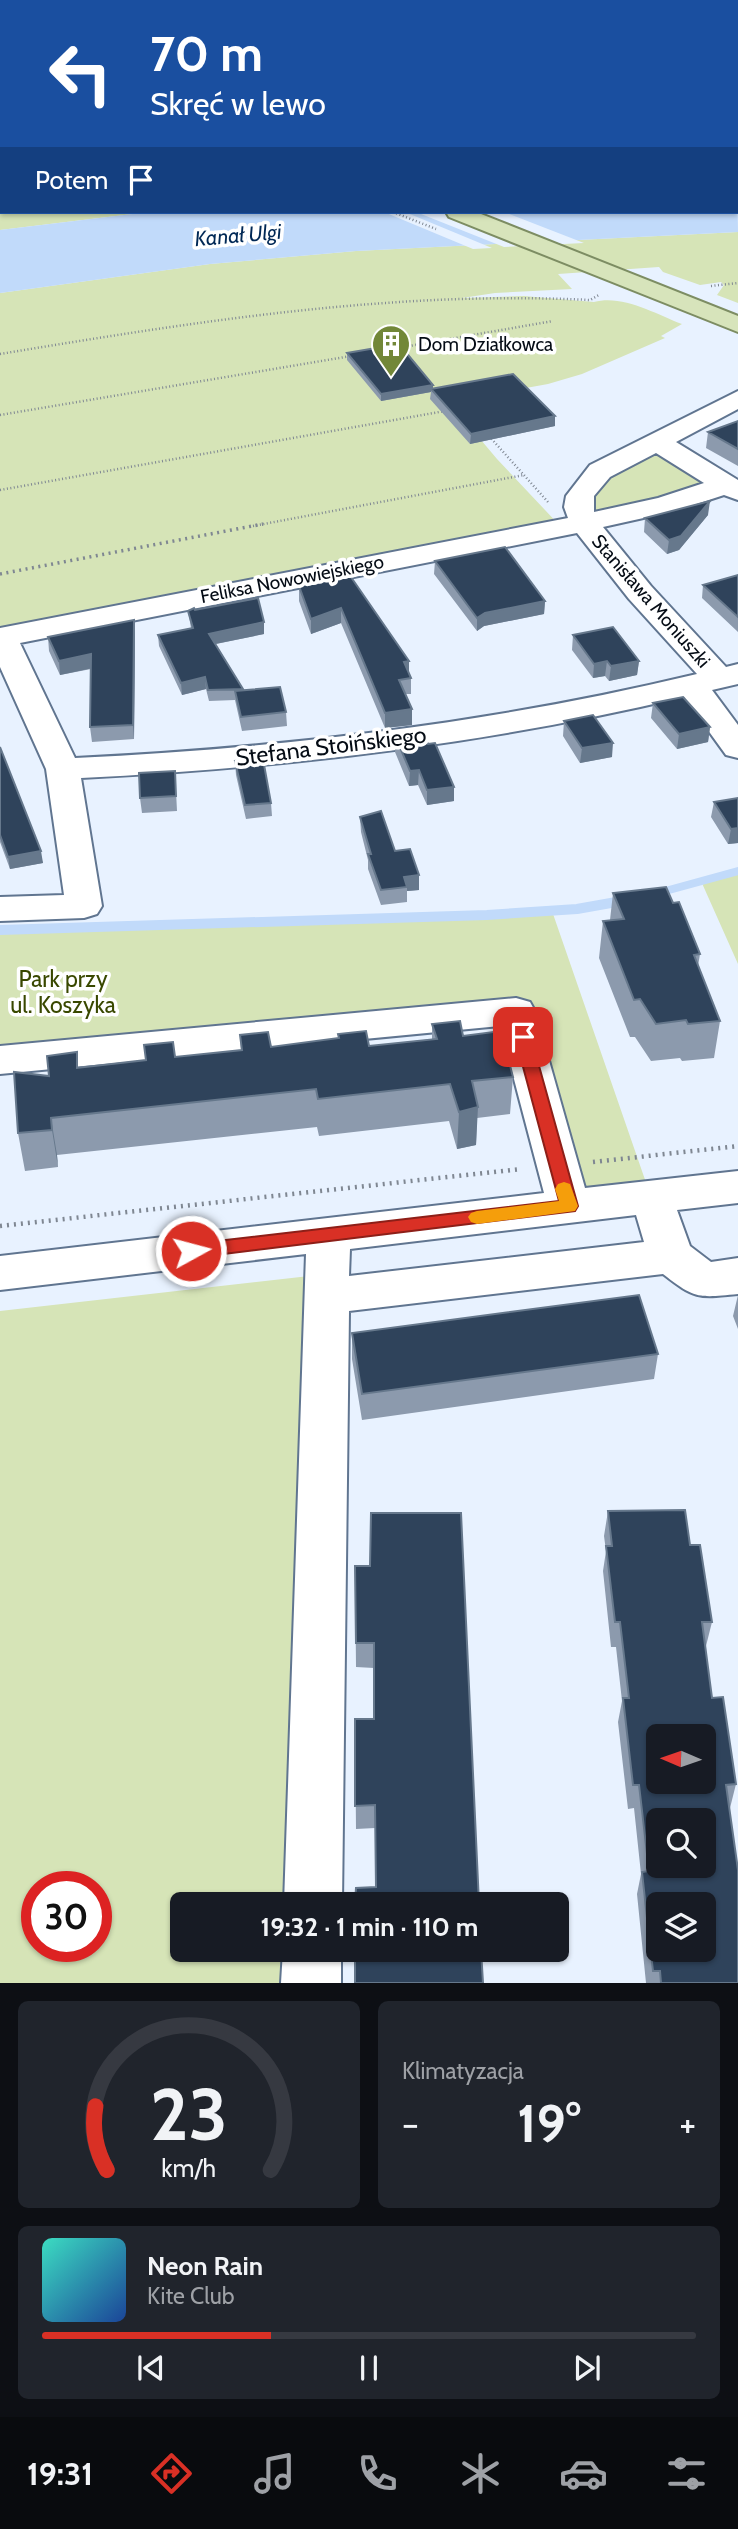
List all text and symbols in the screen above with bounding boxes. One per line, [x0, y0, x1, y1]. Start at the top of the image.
text: 70 m [150, 24, 263, 83]
icon: left [35, 28, 126, 119]
text: Skręć w lewo [150, 84, 326, 123]
icon: arrive [122, 161, 160, 199]
text: Potem [35, 164, 108, 196]
water label: Kanał Ulgi [194, 219, 283, 251]
building icon: Dom Działkowca [370, 323, 412, 378]
place label: Dom Działkowca [418, 333, 553, 356]
street label: Stanisława Moniuszki [587, 530, 715, 672]
street label: Feliksa Nowowiejskiego [198, 550, 386, 608]
street label: Stefana Stoińskiego [234, 720, 428, 772]
park label: Park przy ul. Koszyka [10, 965, 116, 1019]
pin [493, 1007, 553, 1067]
icon: arrive [504, 1018, 542, 1056]
position arrow [154, 1214, 228, 1288]
north arrow [646, 1724, 716, 1794]
map controls [646, 1724, 716, 1962]
button: search [646, 1808, 716, 1878]
speed limit sign: 30 [21, 1871, 112, 1962]
button: layers [646, 1892, 716, 1962]
text: 19:32 · 1 min · 110 m [261, 1911, 478, 1943]
text: Klimatyzacja [402, 2057, 524, 2085]
text: 23 [150, 2071, 228, 2159]
text: 19° [517, 2092, 581, 2155]
text: − [402, 2100, 419, 2147]
text: + [679, 2100, 696, 2147]
text: km/h [162, 2153, 216, 2183]
text: Neon Rain [147, 2250, 263, 2282]
text: Kite Club [147, 2282, 234, 2310]
icon: previous [132, 2349, 170, 2387]
icon: pause [350, 2349, 388, 2387]
icon: next [568, 2349, 606, 2387]
icon: directions [147, 2449, 196, 2498]
icon: music [250, 2449, 299, 2498]
icon: phone [353, 2449, 402, 2498]
icon: climate [456, 2449, 505, 2498]
icon: car [559, 2449, 608, 2498]
icon: filters [662, 2449, 711, 2498]
text: 19:31 [27, 2454, 93, 2493]

